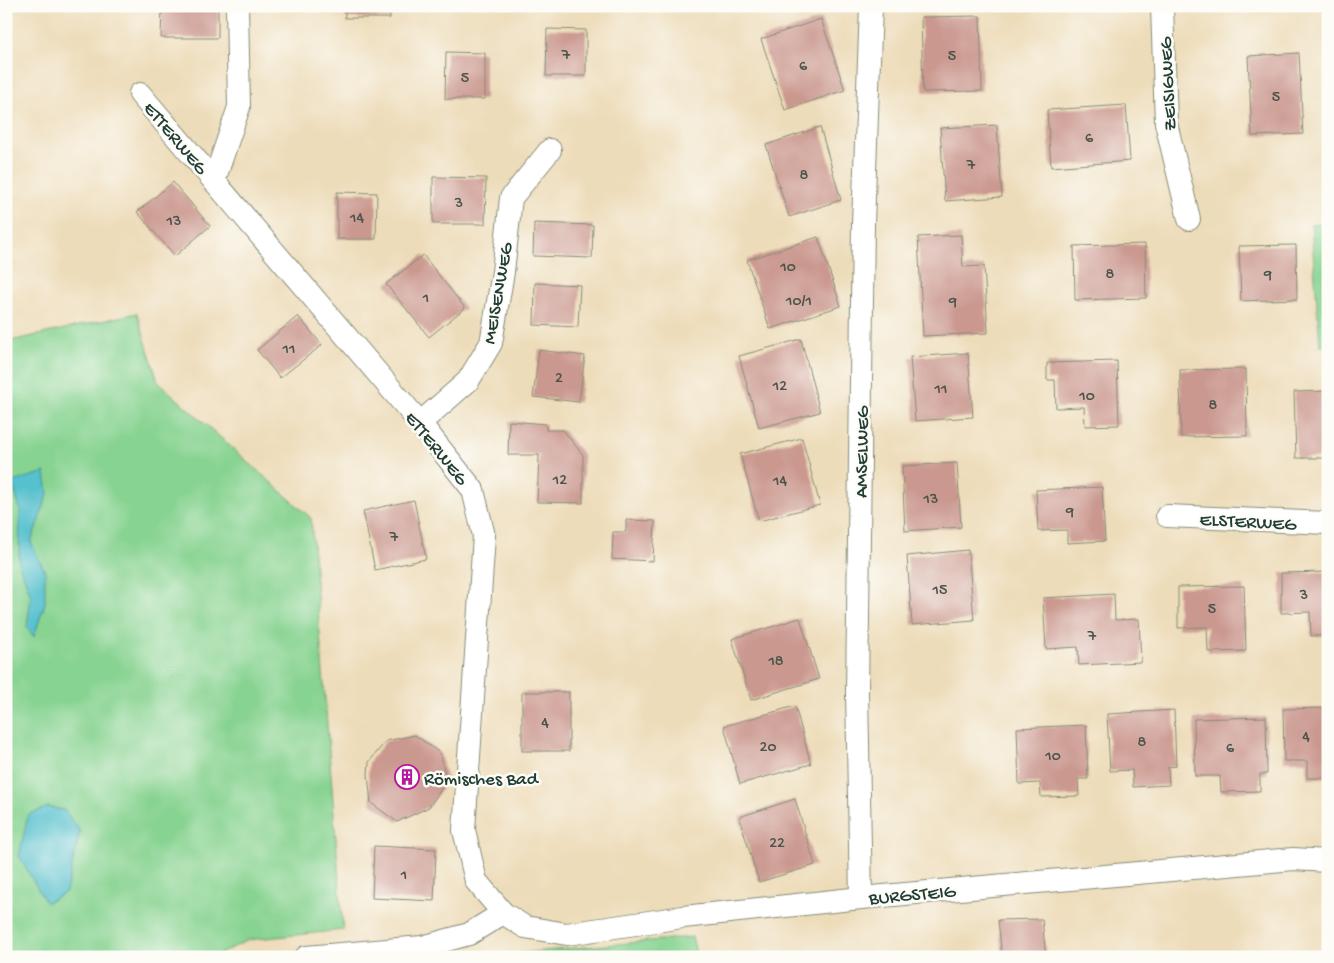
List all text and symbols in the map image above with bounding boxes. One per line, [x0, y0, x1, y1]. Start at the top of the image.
street label: ZEISIGWEG [1155, 35, 1183, 131]
house number: 7 [561, 47, 571, 66]
house number: 5 [948, 48, 956, 67]
house number: 6 [799, 58, 808, 77]
house number: 5 [461, 70, 469, 89]
house number: 5 [1272, 89, 1280, 108]
street label: ETTERWEG [137, 98, 212, 181]
house number: 6 [1085, 130, 1094, 149]
house number: 7 [966, 157, 976, 176]
house number: 8 [800, 167, 809, 186]
house number: 3 [454, 195, 463, 214]
house number: 14 [349, 210, 364, 229]
house number: 13 [166, 213, 181, 232]
street label: MEISENWEG [479, 240, 520, 346]
house number: 10 [779, 259, 796, 278]
house number: 8 [1106, 266, 1115, 285]
house number: 9 [1263, 267, 1272, 286]
house number: 1 [422, 290, 429, 309]
house number: 10/1 [785, 293, 812, 312]
house number: 9 [948, 294, 957, 313]
house number: 11 [282, 341, 295, 360]
house number: 2 [555, 370, 563, 389]
house number: 12 [772, 378, 787, 397]
house number: 11 [934, 381, 947, 400]
house number: 10 [1078, 388, 1095, 407]
house number: 8 [1209, 397, 1218, 416]
street label: AMSELWEG [851, 405, 876, 498]
street label: ETTERWEG [399, 408, 473, 492]
house number: 12 [552, 472, 567, 491]
house number: 14 [772, 473, 787, 492]
house number: 13 [923, 491, 938, 510]
house number: 9 [1065, 504, 1074, 523]
street label: ELSTERWEG [1199, 509, 1298, 538]
house number: 7 [389, 529, 399, 548]
house number: 15 [932, 582, 947, 601]
house number: 3 [1299, 587, 1308, 606]
house number: 5 [1208, 601, 1216, 620]
house number: 7 [1087, 628, 1097, 647]
house number: 18 [767, 653, 784, 672]
house number: 4 [541, 715, 549, 734]
house number: 4 [1302, 729, 1310, 748]
house number: 8 [1138, 734, 1147, 753]
house number: 20 [760, 739, 776, 758]
house number: 6 [1226, 740, 1235, 759]
house number: 10 [1044, 748, 1061, 767]
building icon: Römisches Bad [394, 764, 420, 790]
place label: Römisches Bad [424, 769, 540, 792]
house number: 22 [769, 835, 785, 854]
house number: 1 [400, 867, 407, 886]
street label: BURGSTEIG [867, 881, 958, 912]

